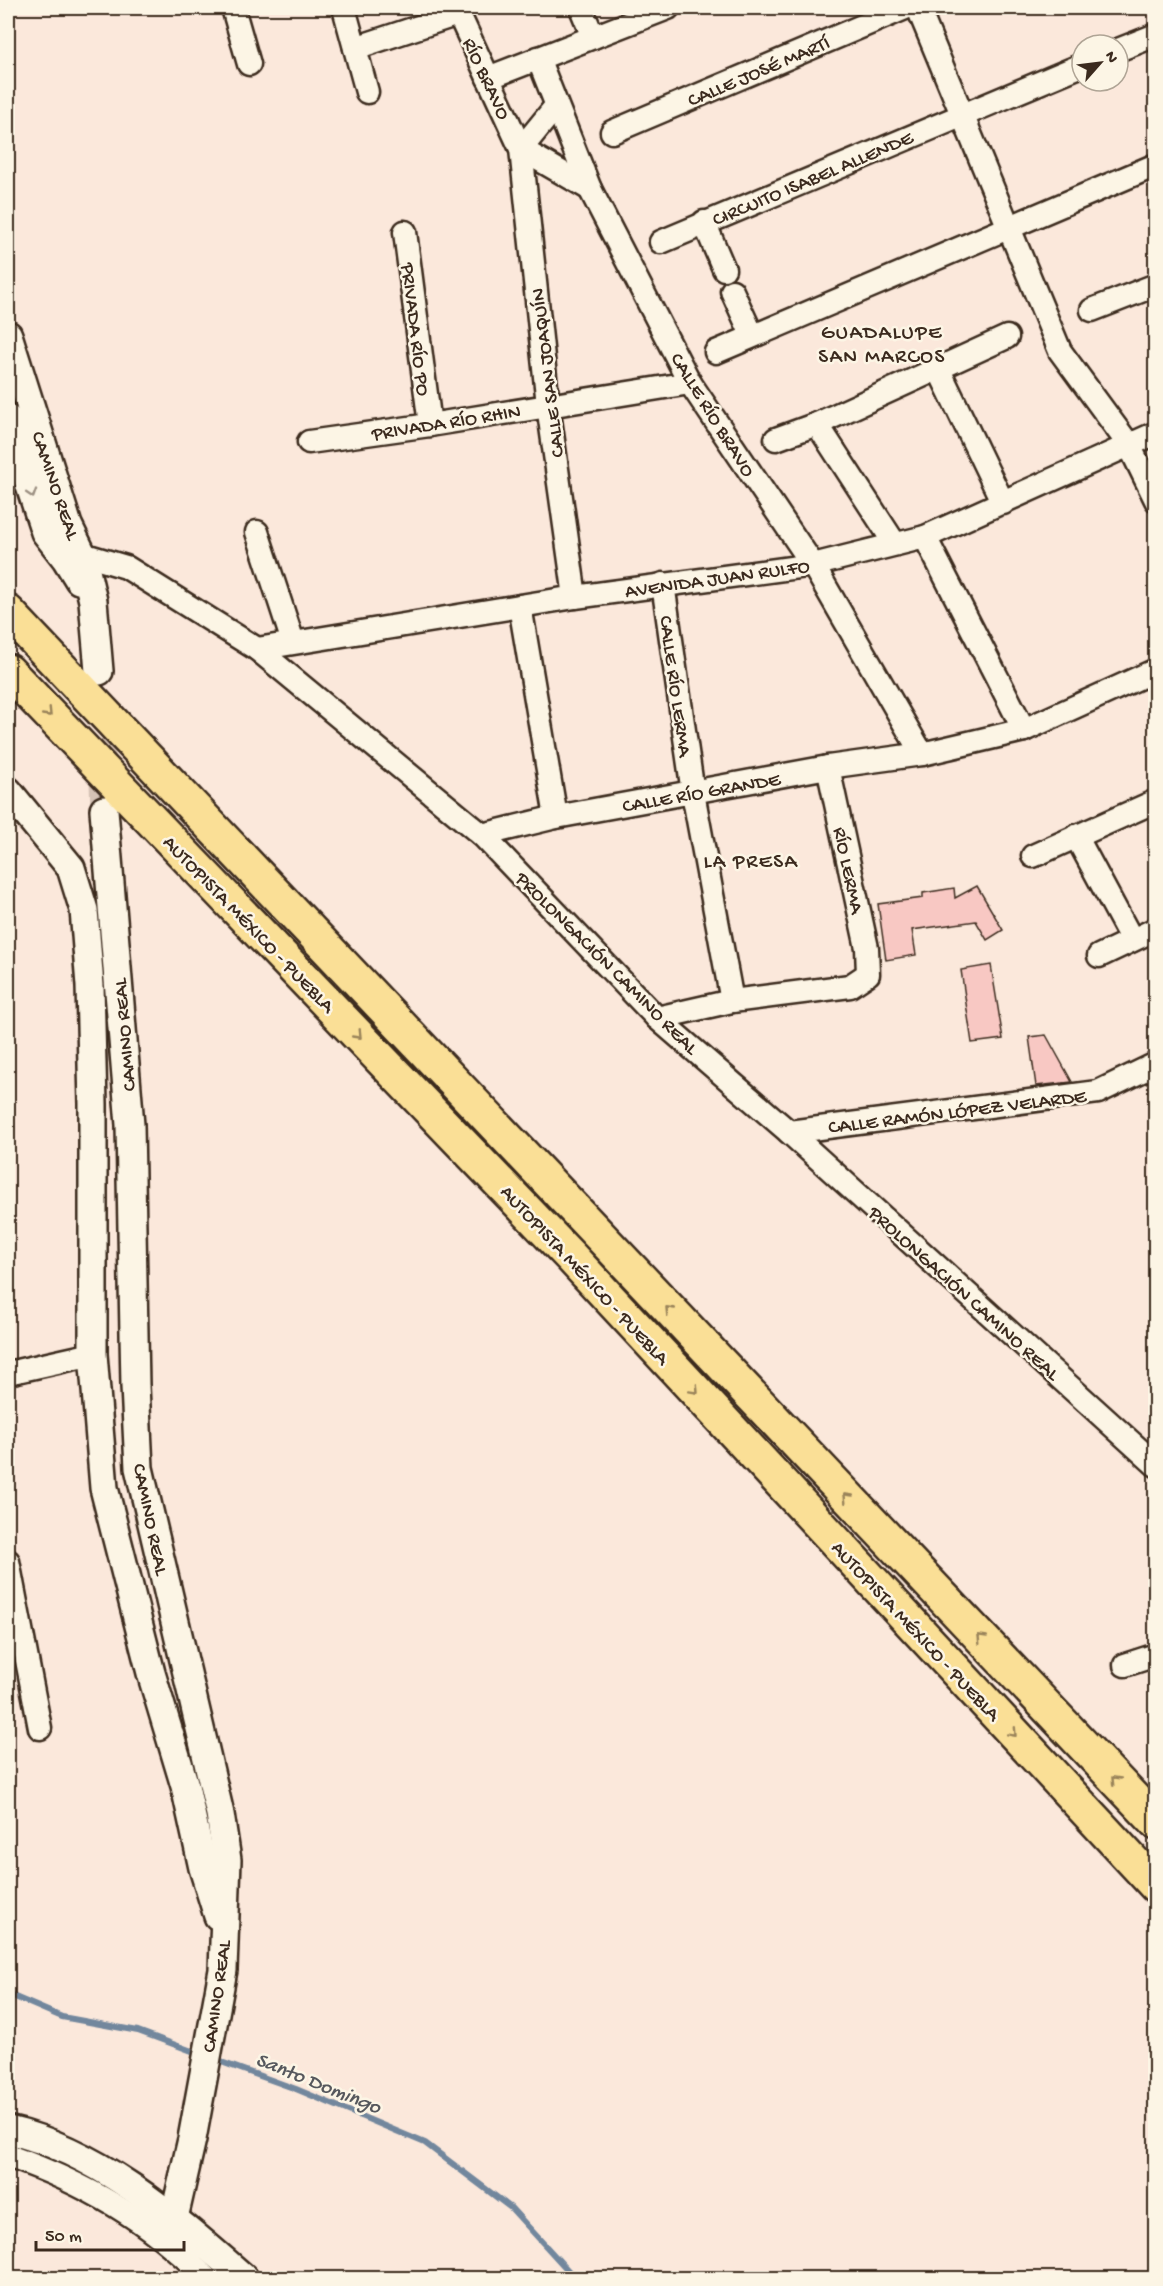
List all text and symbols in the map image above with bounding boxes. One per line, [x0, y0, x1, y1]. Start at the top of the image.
street label: CALLE JOSÉ MARTÍ [684, 32, 834, 114]
north arrow [1070, 33, 1130, 93]
street label: RÍO BRAVO [456, 34, 515, 124]
text: N [1099, 49, 1121, 67]
street label: CIRCUITO ISABEL ALLENDE [710, 127, 919, 233]
street label: PRIVADA RÍO PO [394, 260, 434, 397]
street label: CALLE SAN JOAQUÍN [527, 286, 571, 459]
district label: GUADALUPE SAN MARCOS [818, 322, 946, 371]
street label: CALLE RÍO BRAVO [664, 349, 759, 482]
street label: PRIVADA RÍO RHIN [369, 400, 523, 448]
street label: CAMINO REAL [24, 429, 83, 544]
one-way arrow [25, 488, 38, 499]
street label: AVENIDA JUAN RULFO [624, 556, 811, 605]
street label: CALLE RÍO LERMA [652, 614, 696, 760]
one-way arrow [41, 707, 52, 717]
street label: CALLE RÍO GRANDE [621, 768, 784, 820]
street label: RÍO LERMA [826, 825, 868, 917]
street label: AUTOPISTA MÉXICO - PUEBLA [157, 831, 340, 1020]
district label: LA PRESA [704, 851, 799, 876]
street label: PROLONGACIÓN CAMINO REAL [509, 868, 702, 1061]
street label: CAMINO REAL [110, 977, 143, 1092]
one-way arrow [351, 1029, 362, 1039]
street label: CALLE RAMÓN LÓPEZ VELARDE [827, 1086, 1089, 1141]
street label: AUTOPISTA MÉXICO - PUEBLA [494, 1181, 674, 1372]
street label: PROLONGACIÓN CAMINO REAL [862, 1202, 1063, 1387]
one-way arrow [665, 1306, 676, 1316]
one-way arrow [687, 1383, 698, 1394]
street label: CAMINO REAL [126, 1462, 172, 1578]
one-way arrow [843, 1493, 854, 1503]
street label: AUTOPISTA MÉXICO - PUEBLA [825, 1537, 1005, 1728]
one-way arrow [977, 1635, 988, 1645]
one-way arrow [1006, 1726, 1017, 1736]
one-way arrow [1111, 1776, 1122, 1786]
street label: CAMINO REAL [199, 1938, 238, 2054]
water label: Santo Domingo [251, 2049, 385, 2122]
scale bar [36, 2214, 184, 2252]
text: 50 m [45, 2227, 82, 2248]

